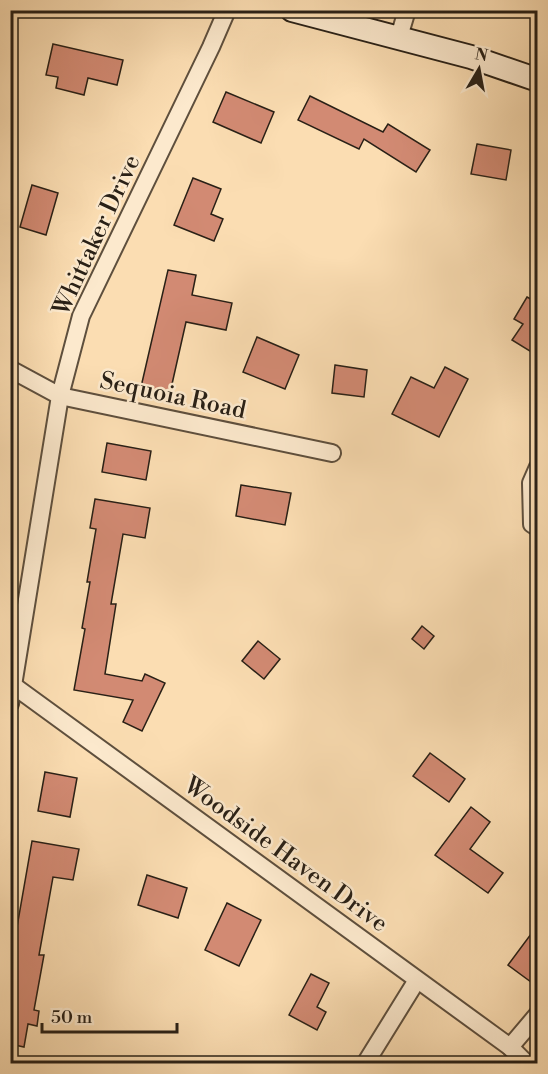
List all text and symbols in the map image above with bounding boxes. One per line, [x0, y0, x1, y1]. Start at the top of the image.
north arrow [449, 39, 509, 99]
text: N [473, 44, 490, 66]
street label: Whittaker Drive [46, 150, 147, 322]
street label: Sequoia Road [97, 366, 249, 426]
street label: Woodside Haven Drive [177, 770, 393, 939]
scale bar [42, 996, 177, 1034]
text: 50 m [51, 1006, 93, 1029]

